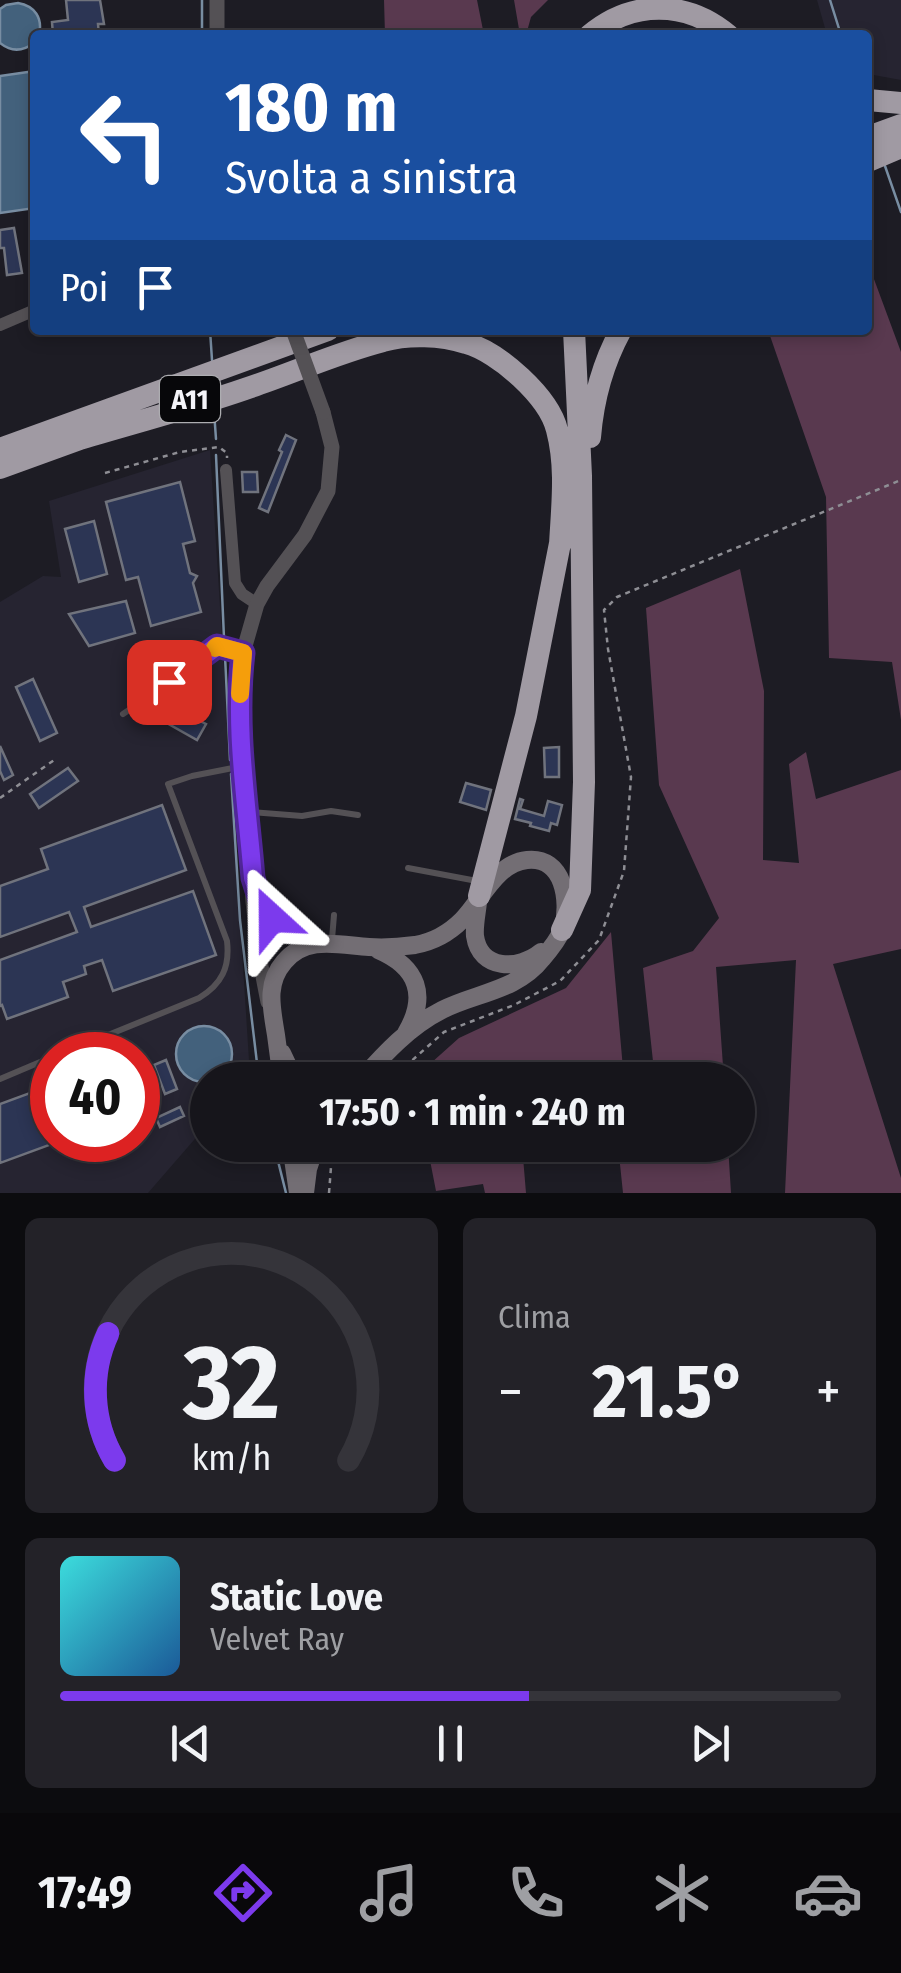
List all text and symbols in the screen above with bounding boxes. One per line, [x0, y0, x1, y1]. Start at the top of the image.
text: 180 m [225, 66, 398, 150]
icon: left [60, 70, 190, 200]
text: Svolta a sinistra [225, 151, 518, 205]
icon: arrive [128, 260, 183, 315]
text: Poi [60, 265, 108, 311]
road number: A11 [160, 376, 220, 422]
pin [127, 640, 212, 725]
icon: arrive [142, 655, 197, 710]
position arrow [220, 866, 324, 970]
speed limit sign: 40 [30, 1032, 160, 1162]
text: 17:50 · 1 min · 240 m [319, 1089, 626, 1135]
text: Clima [498, 1298, 571, 1336]
text: 32 [182, 1321, 280, 1446]
text: 21.5° [592, 1347, 747, 1437]
text: − [498, 1359, 523, 1425]
text: + [816, 1359, 841, 1425]
text: km/h [192, 1437, 271, 1479]
text: Static Love [210, 1574, 383, 1620]
text: Velvet Ray [210, 1620, 344, 1658]
icon: previous [163, 1716, 218, 1771]
icon: pause [423, 1716, 478, 1771]
icon: next [683, 1716, 738, 1771]
icon: directions [208, 1858, 278, 1928]
icon: music [354, 1858, 424, 1928]
icon: phone [501, 1858, 571, 1928]
icon: climate [647, 1858, 717, 1928]
icon: car [793, 1858, 863, 1928]
text: 17:49 [38, 1866, 132, 1920]

